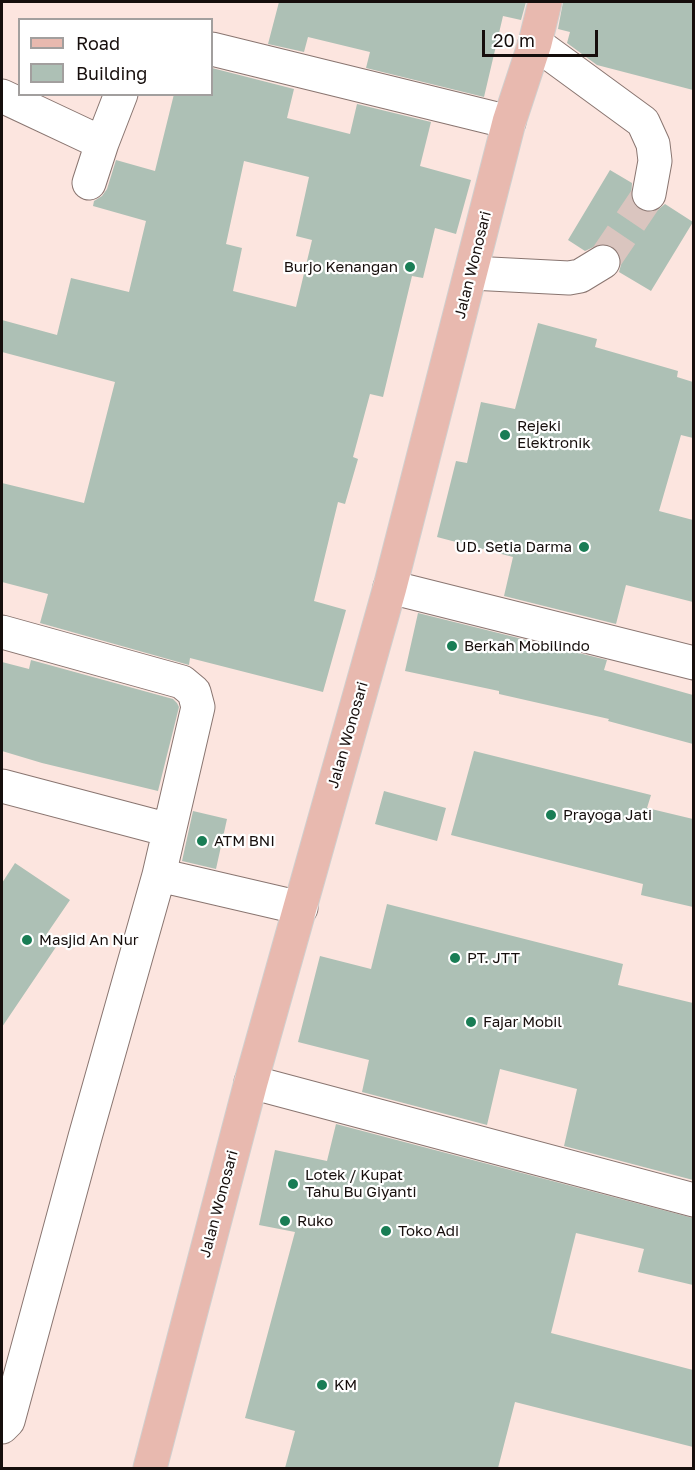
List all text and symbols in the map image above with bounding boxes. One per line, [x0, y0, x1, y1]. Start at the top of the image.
legend [18, 18, 213, 96]
scale bar [485, 18, 600, 56]
text: 20 m [493, 29, 535, 51]
text: Road [76, 32, 120, 54]
text: Building [76, 62, 147, 84]
street label: Jalan Wonosari [451, 209, 495, 321]
place label: Burjo Kenangan [284, 258, 398, 276]
marker: Burjo Kenangan [403, 260, 417, 274]
place label: Rejeki Elektronik [517, 417, 591, 452]
marker: Rejeki Elektronik [498, 428, 512, 442]
place label: UD. Setia Darma [455, 538, 572, 556]
marker: UD. Setia Darma [577, 540, 591, 554]
place label: Berkah Mobilindo [464, 637, 590, 655]
marker: Berkah Mobilindo [445, 639, 459, 653]
street label: Jalan Wonosari [324, 679, 372, 791]
place label: Prayoga Jati [563, 806, 652, 824]
marker: Prayoga Jati [544, 808, 558, 822]
place label: ATM BNI [214, 832, 275, 850]
marker: ATM BNI [195, 834, 209, 848]
place label: Masjid An Nur [39, 931, 139, 949]
marker: Masjid An Nur [20, 933, 34, 947]
place label: PT. JTT [467, 949, 520, 967]
marker: PT. JTT [448, 951, 462, 965]
place label: Fajar Mobil [483, 1013, 562, 1031]
marker: Fajar Mobil [464, 1015, 478, 1029]
street label: Jalan Wonosari [196, 1148, 242, 1260]
place label: Lotek / Kupat Tahu Bu Giyanti [305, 1166, 416, 1201]
marker: Lotek / Kupat Tahu Bu Giyanti [286, 1177, 300, 1191]
place label: Ruko [297, 1212, 333, 1230]
marker: Ruko [278, 1214, 292, 1228]
place label: Toko Adi [398, 1222, 459, 1240]
marker: Toko Adi [379, 1224, 393, 1238]
place label: KM [334, 1376, 357, 1394]
marker: KM [315, 1378, 329, 1392]

